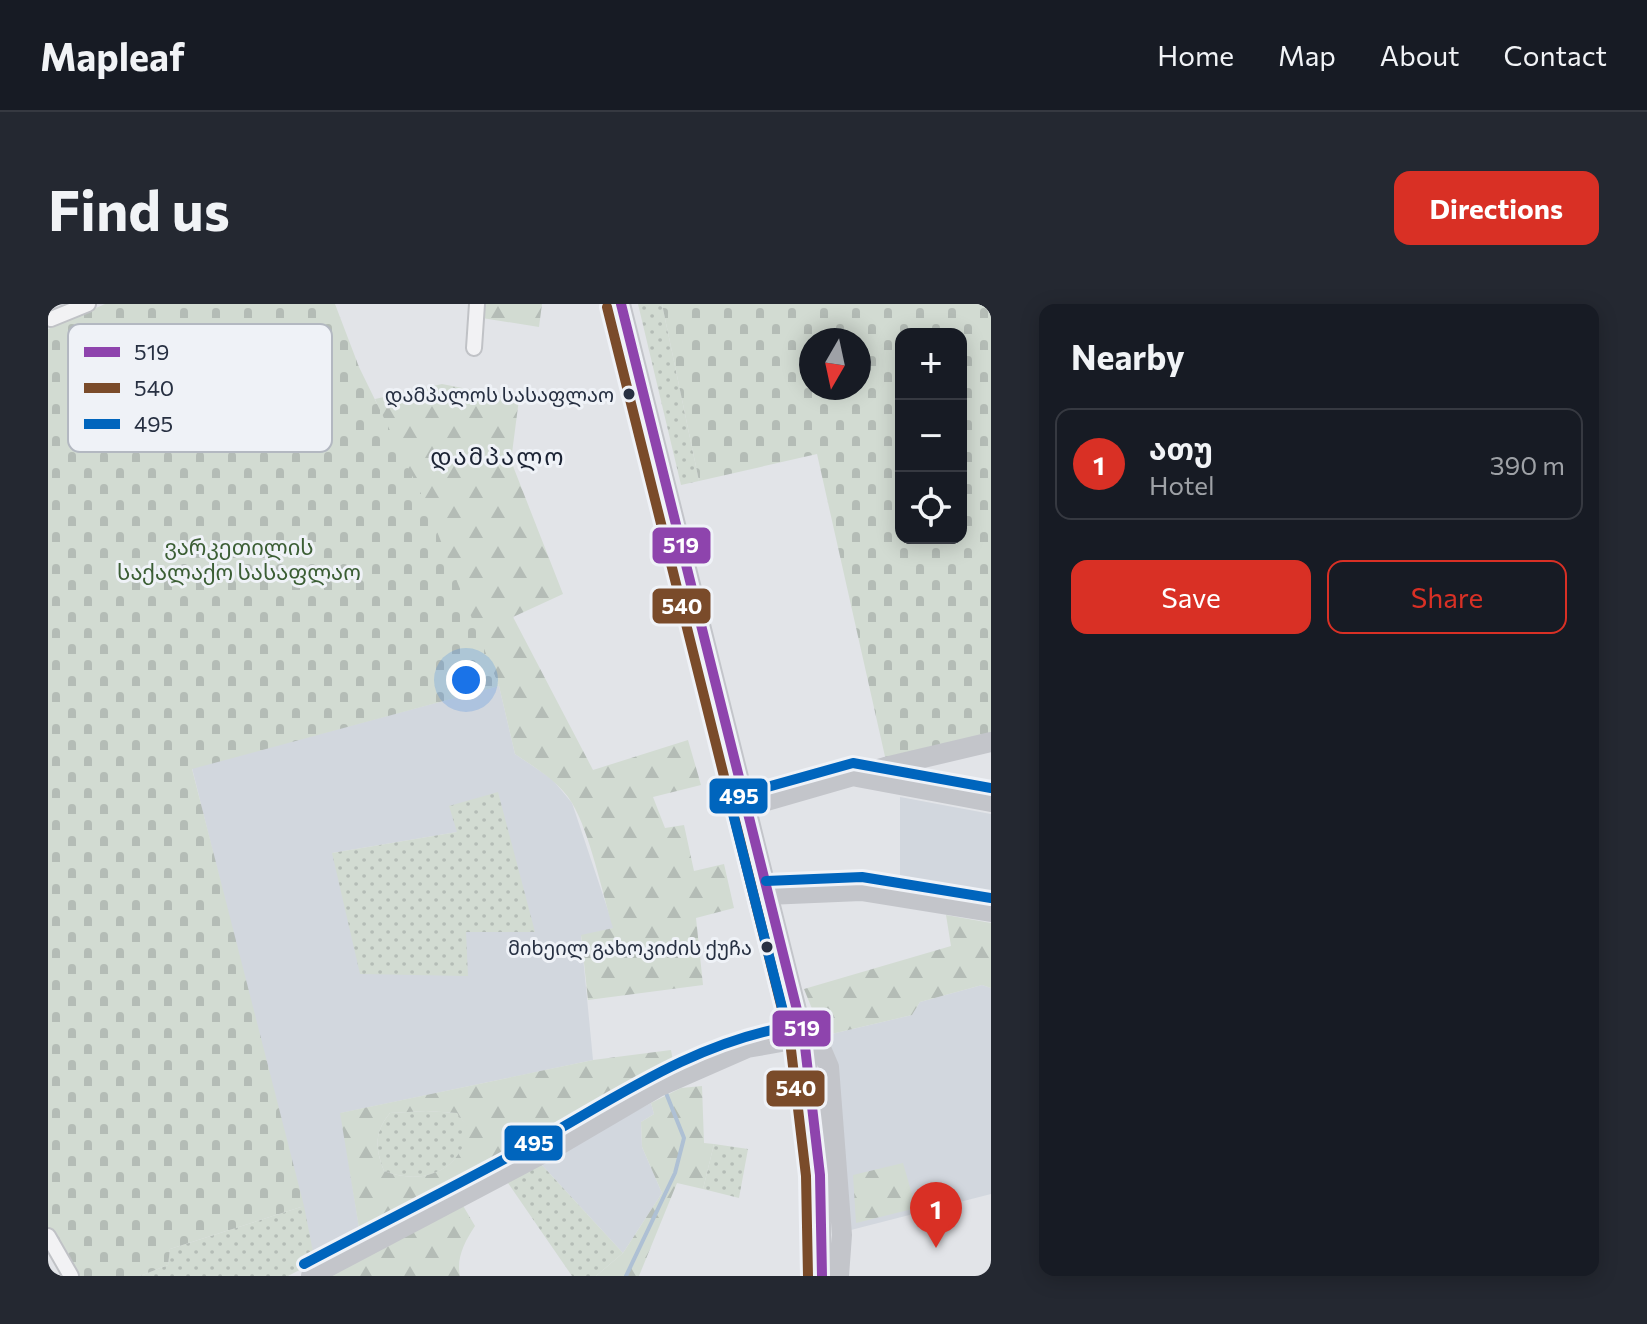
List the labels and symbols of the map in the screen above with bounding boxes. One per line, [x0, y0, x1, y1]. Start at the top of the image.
legend [68, 324, 332, 452]
north arrow [799, 328, 871, 400]
text: 519 [134, 338, 169, 365]
text: 540 [134, 374, 174, 401]
place label: დამპალოს სასაფლაო [385, 382, 614, 408]
marker: დამპალოს სასაფლაო [621, 386, 637, 402]
text: 495 [134, 410, 173, 437]
district label: დამპალო [430, 441, 566, 471]
line badge: 519 [651, 526, 712, 565]
text: 519 [663, 531, 699, 558]
park label: ვარკეთილის საქალაქო სასაფლაო [117, 533, 361, 586]
line badge: 540 [651, 587, 712, 625]
text: 540 [662, 592, 702, 619]
your location [446, 660, 486, 700]
line badge: 495 [708, 777, 769, 815]
text: 495 [719, 782, 759, 809]
place label: მიხეილ გახოკიძის ქუჩა [508, 935, 752, 961]
marker: მიხეილ გახოკიძის ქუჩა [759, 939, 775, 955]
line badge: 519 [771, 1009, 832, 1048]
text: 519 [784, 1014, 820, 1041]
line badge: 540 [765, 1069, 826, 1108]
text: 540 [776, 1074, 816, 1101]
line badge: 495 [503, 1124, 564, 1162]
text: 495 [514, 1129, 554, 1156]
pin: 1 [910, 1182, 962, 1248]

